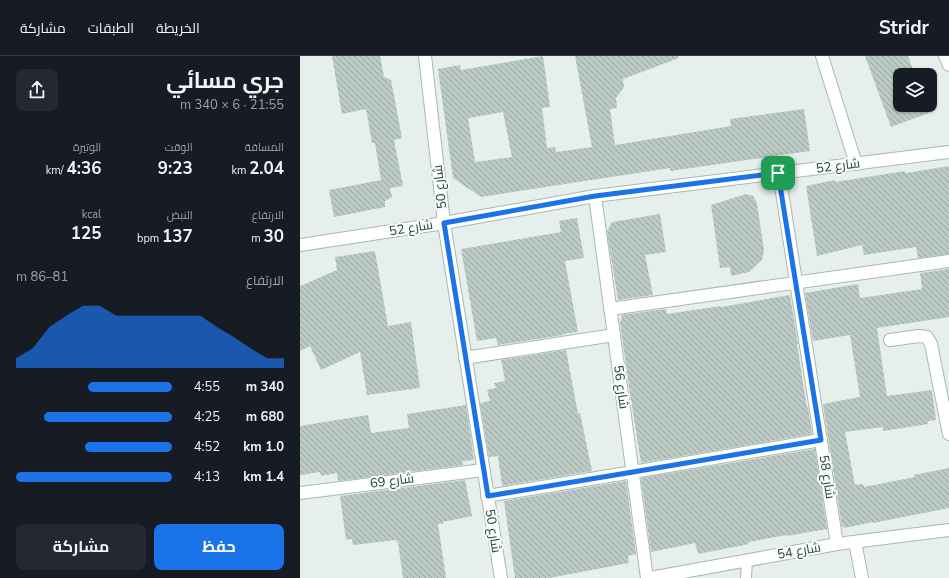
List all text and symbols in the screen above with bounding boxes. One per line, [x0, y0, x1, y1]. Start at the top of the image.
text: Stridr [879, 15, 929, 41]
text: مشاركة [20, 19, 66, 38]
text: الطبقات [88, 19, 134, 38]
text: الخريطة [156, 19, 200, 38]
text: جري مسائي [166, 66, 284, 96]
map controls [893, 68, 937, 112]
button: layers [893, 68, 937, 112]
button: share [16, 69, 58, 111]
text: 21:55 · 6 × 340 m [180, 96, 284, 114]
text: الوتيرة [73, 140, 101, 155]
text: الوقت [165, 140, 193, 155]
text: المسافة [245, 140, 284, 155]
street label: شارع 52 [815, 154, 861, 178]
pin [761, 156, 795, 190]
text: 4:36 [67, 157, 101, 180]
text: 9:23 [158, 157, 193, 180]
text: 2.04 [249, 157, 284, 180]
icon: arrive [767, 162, 789, 184]
text: /km [46, 163, 67, 178]
text: km [231, 163, 249, 178]
street label: شارع 50 [429, 164, 451, 210]
text: kcal [82, 207, 101, 222]
text: النبض [167, 208, 193, 223]
text: الارتفاع [252, 208, 284, 223]
street label: شارع 52 [388, 216, 434, 240]
text: 125 [71, 222, 101, 245]
text: 137 [162, 225, 193, 248]
text: 30 [264, 225, 284, 248]
text: bpm [137, 231, 162, 246]
text: m [251, 231, 264, 246]
text: 81–86 m [16, 268, 68, 286]
text: الارتفاع [246, 272, 284, 290]
street label: شارع 56 [609, 364, 633, 410]
text: 4:55 [194, 378, 220, 396]
text: 340 m [246, 378, 284, 396]
text: 4:25 [194, 408, 220, 426]
text: 680 m [246, 408, 284, 426]
text: 4:52 [194, 438, 220, 456]
text: 1.0 km [243, 438, 284, 456]
street label: شارع 58 [815, 454, 839, 500]
text: 4:13 [194, 468, 220, 486]
text: 1.4 km [243, 468, 284, 486]
street label: شارع 69 [369, 469, 415, 493]
street label: شارع 50 [481, 508, 505, 554]
button: مشاركة [16, 524, 146, 570]
button: حفظ [154, 524, 284, 570]
street label: شارع 54 [776, 538, 822, 564]

